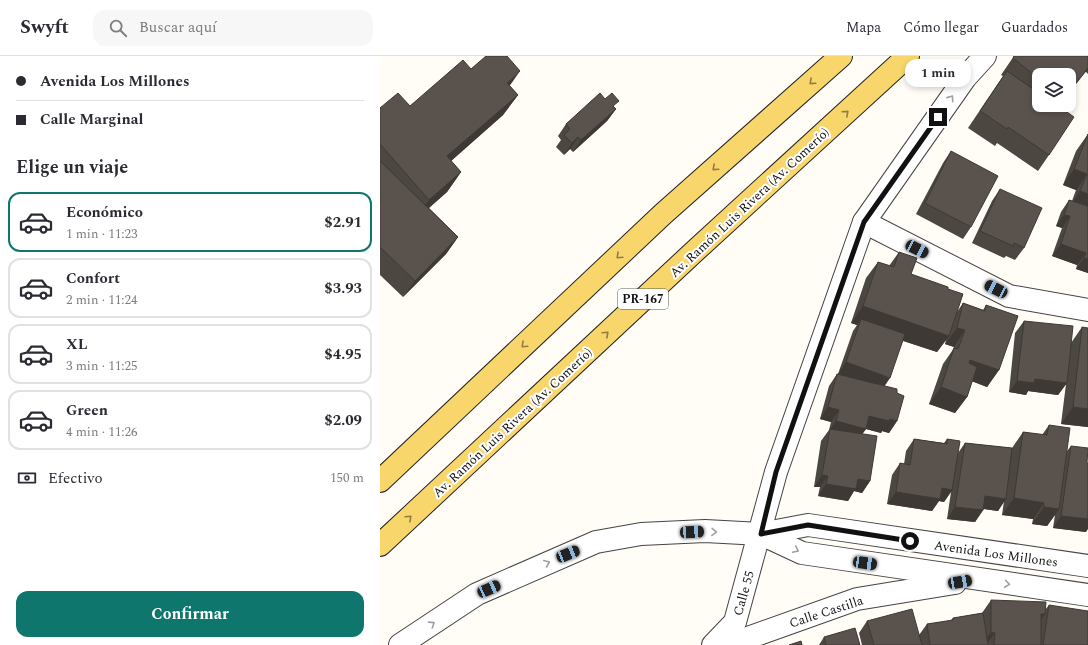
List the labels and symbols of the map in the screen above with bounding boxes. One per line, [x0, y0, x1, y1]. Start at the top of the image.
callout: 1 min [905, 59, 971, 87]
one-way arrow [809, 77, 817, 85]
one-way arrow [946, 96, 953, 103]
route end [929, 108, 947, 126]
one-way arrow [841, 110, 849, 118]
street label: Av. Ramón Luis Rivera (Av. Comerío) [665, 123, 834, 282]
one-way arrow [712, 164, 719, 171]
car [904, 238, 930, 260]
one-way arrow [616, 251, 624, 259]
car [983, 278, 1009, 300]
road number: PR-167 [618, 289, 668, 309]
one-way arrow [601, 331, 609, 339]
one-way arrow [521, 340, 529, 348]
street label: Av. Ramón Luis Rivera (Av. Comerío) [428, 343, 597, 502]
one-way arrow [404, 516, 411, 523]
car [680, 525, 704, 539]
one-way arrow [711, 527, 717, 536]
route start [901, 532, 919, 550]
street label: Avenida Los Millones [933, 535, 1059, 573]
car [555, 544, 581, 564]
one-way arrow [792, 545, 799, 553]
car [852, 555, 878, 571]
one-way arrow [542, 560, 550, 568]
street label: Calle 55 [728, 568, 760, 618]
car [947, 574, 973, 590]
car [476, 579, 502, 599]
one-way arrow [1004, 579, 1010, 588]
street label: Calle Castilla [787, 590, 867, 633]
one-way arrow [428, 621, 435, 628]

